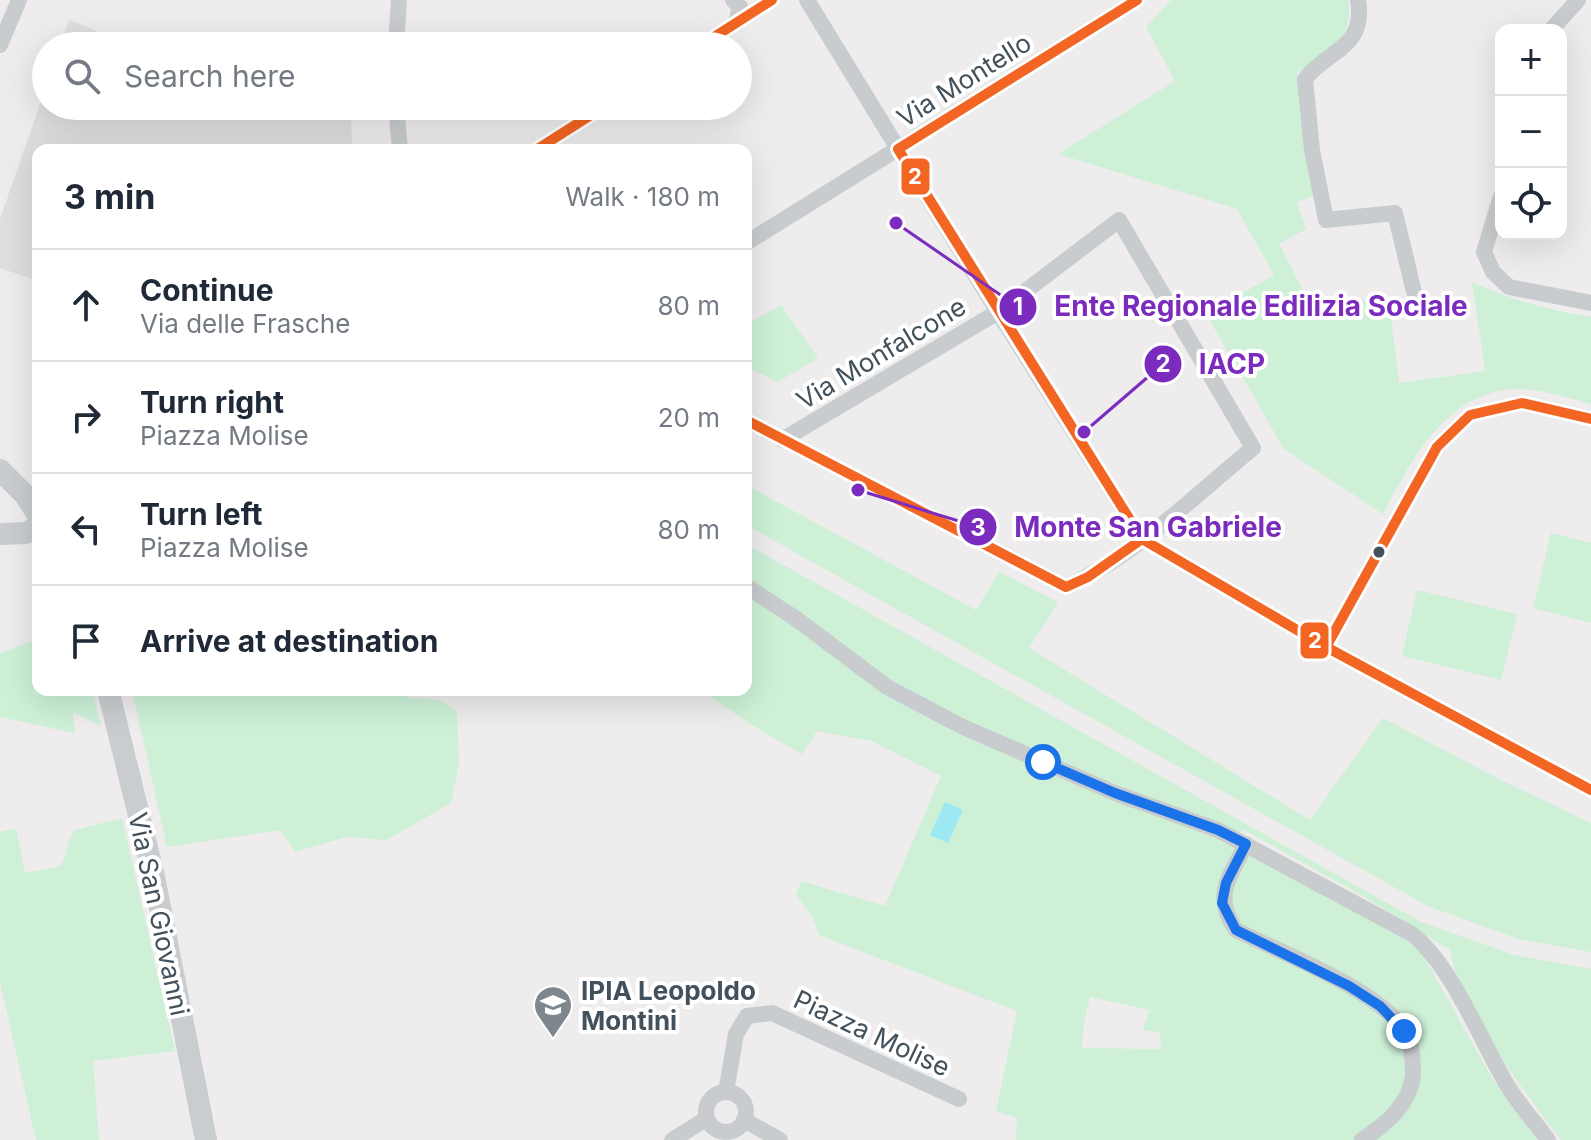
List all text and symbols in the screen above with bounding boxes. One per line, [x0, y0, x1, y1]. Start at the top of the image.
map controls [1495, 24, 1567, 240]
button: + [1495, 24, 1567, 96]
street label: Via Montello [891, 27, 1037, 133]
search box [32, 32, 752, 120]
icon: search [60, 54, 104, 98]
text: Search here [124, 58, 296, 94]
button: − [1495, 96, 1567, 168]
line badge: 2 [900, 157, 931, 196]
text: 2 [908, 163, 922, 189]
button: locate [1495, 168, 1567, 240]
text: 3 min [64, 176, 155, 217]
text: Walk · 180 m [565, 181, 720, 212]
text: Continue [140, 272, 274, 308]
callout: Ente Regionale Edilizia Sociale [998, 281, 1483, 333]
icon: ahead [64, 283, 108, 327]
text: Ente Regionale Edilizia Sociale [1054, 289, 1468, 323]
text: 80 m [657, 290, 720, 321]
street label: Via Monfalcone [791, 290, 971, 416]
text: 1 [1013, 292, 1023, 321]
text: Via delle Frasche [140, 308, 350, 339]
callout: IACP [1143, 338, 1281, 390]
text: IACP [1199, 347, 1265, 381]
text: 2 [1155, 349, 1171, 378]
text: Turn right [140, 384, 284, 420]
icon: right [64, 395, 108, 439]
text: 20 m [658, 402, 720, 433]
text: Piazza Molise [140, 420, 309, 451]
text: Turn left [140, 496, 262, 532]
callout: Monte San Gabriele [958, 501, 1298, 553]
icon: left [64, 507, 108, 551]
text: Monte San Gabriele [1014, 510, 1282, 544]
text: 3 [970, 513, 986, 542]
text: 80 m [657, 514, 720, 545]
text: Piazza Molise [140, 532, 309, 563]
unlabelled marker [1371, 544, 1387, 560]
icon: arrive [64, 619, 108, 663]
line badge: 2 [1299, 621, 1330, 660]
text: Arrive at destination [140, 623, 438, 659]
text: 2 [1308, 627, 1322, 653]
route start [1025, 744, 1061, 780]
street label: Via San Giovanni [122, 810, 196, 1018]
place label: IPIA Leopoldo Montini [581, 975, 756, 1036]
street label: Piazza Molise [789, 983, 955, 1083]
school or university icon: IPIA Leopoldo Montini [532, 984, 574, 1039]
route end [1386, 1013, 1422, 1049]

